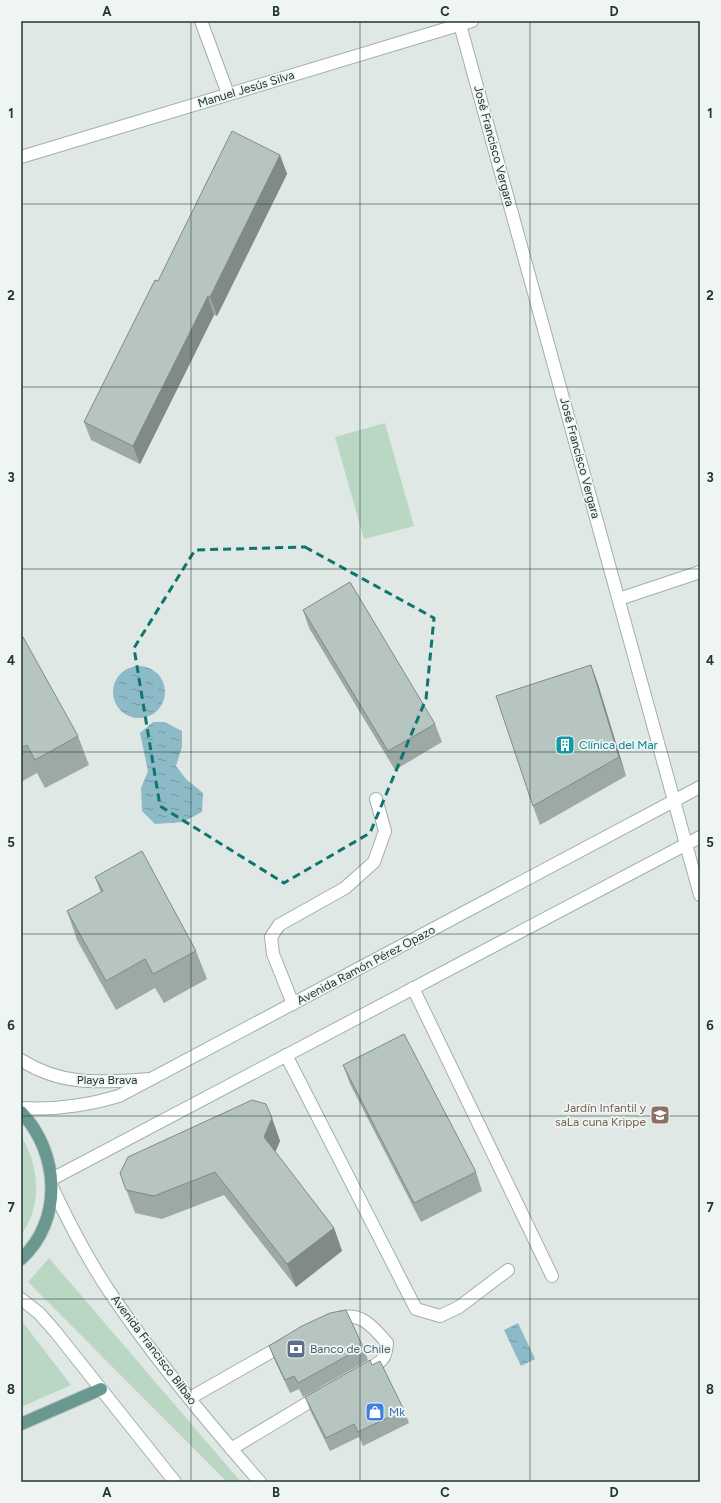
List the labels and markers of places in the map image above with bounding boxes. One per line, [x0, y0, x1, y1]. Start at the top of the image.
building icon: Clínica del Mar [554, 734, 576, 756]
place label: Clínica del Mar [579, 738, 658, 752]
place label: Jardín Infantil y saLa cuna Krippe [555, 1101, 647, 1129]
school or university icon: Jardín Infantil y saLa cuna Krippe [649, 1104, 671, 1126]
bank icon: Banco de Chile [285, 1338, 307, 1360]
place label: Banco de Chile [310, 1342, 391, 1356]
shop icon: Mk [364, 1401, 386, 1423]
place label: Mk [389, 1405, 405, 1419]

